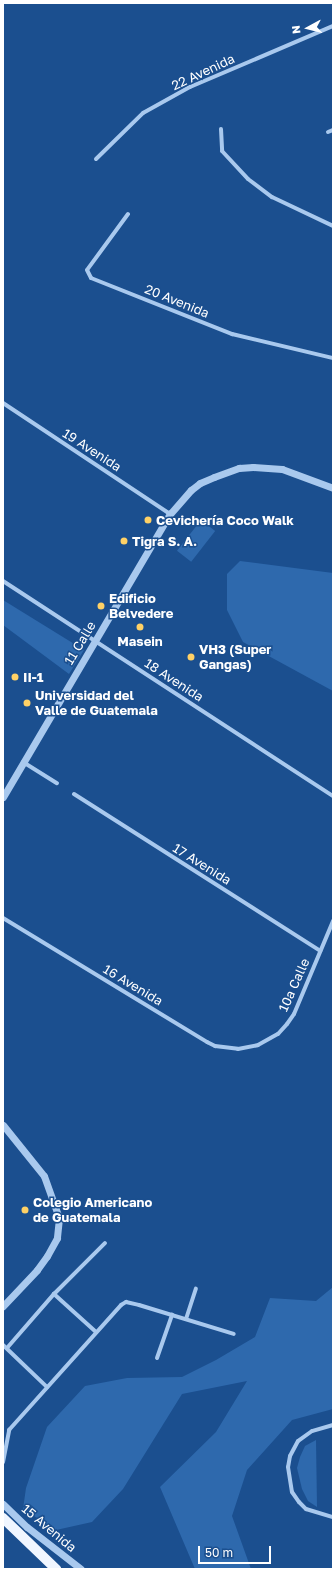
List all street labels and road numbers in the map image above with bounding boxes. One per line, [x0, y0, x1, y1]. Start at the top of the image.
street label: 22 Avenida [169, 51, 237, 93]
street label: 20 Avenida [142, 281, 212, 321]
street label: 19 Avenida [60, 425, 124, 475]
street label: 11 Calle [61, 619, 99, 667]
street label: 18 Avenida [142, 655, 206, 705]
street label: 17 Avenida [170, 840, 234, 888]
street label: 10a Calle [275, 956, 313, 1014]
street label: 16 Avenida [100, 961, 166, 1009]
street label: 15 Avenida [19, 1501, 79, 1555]

